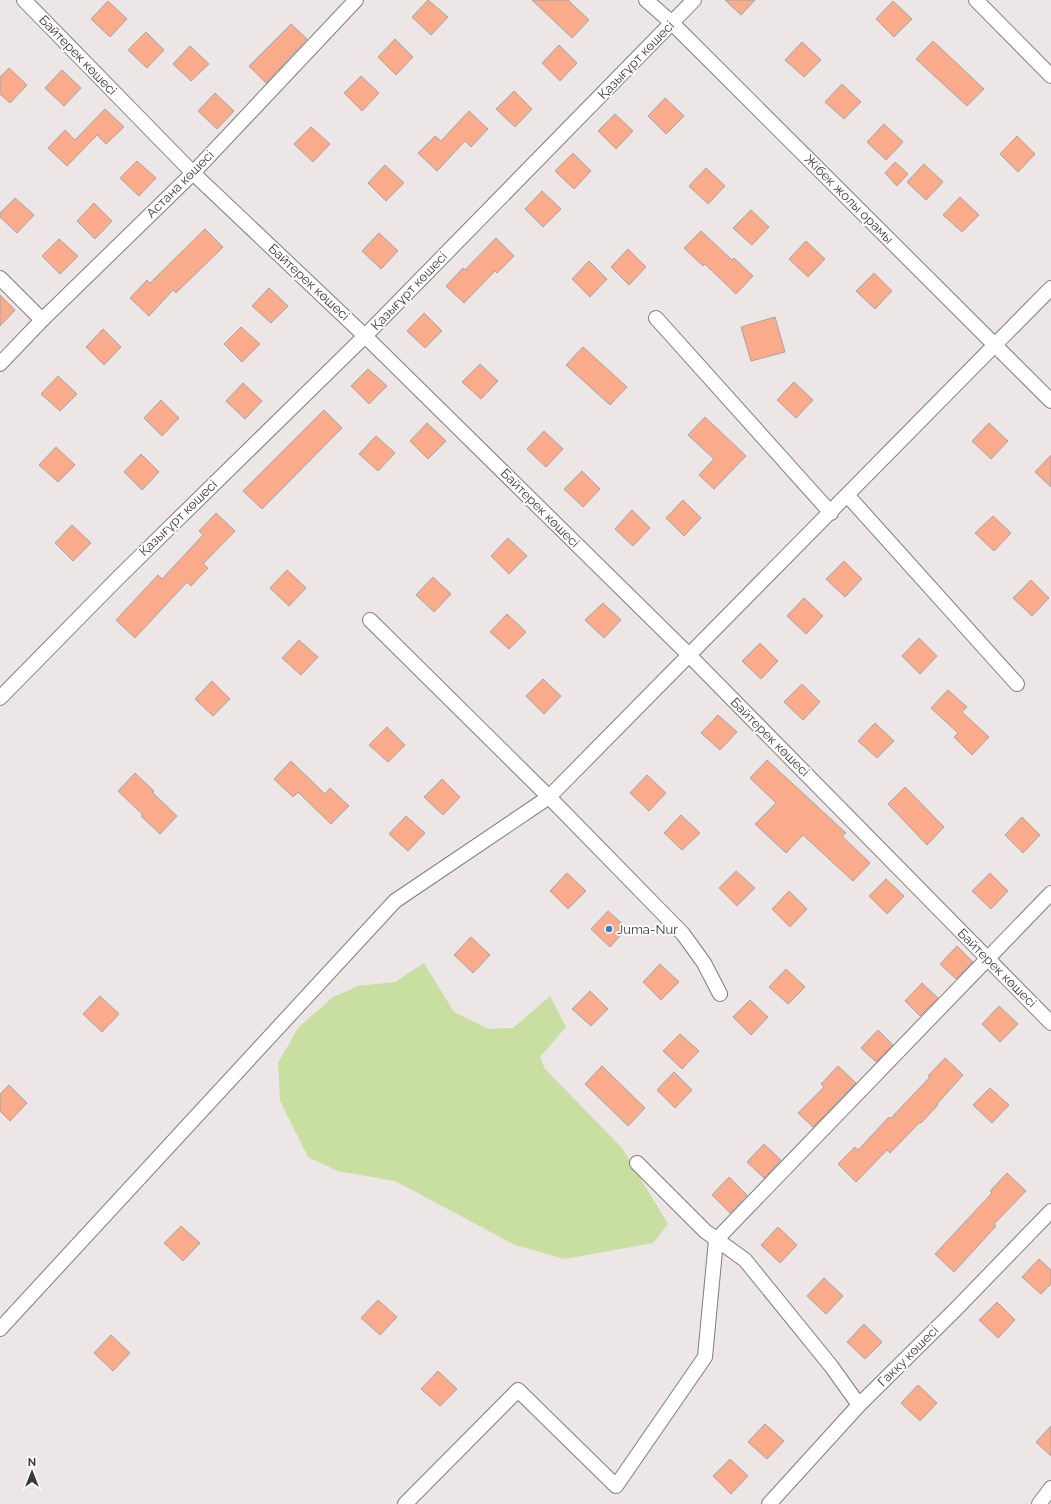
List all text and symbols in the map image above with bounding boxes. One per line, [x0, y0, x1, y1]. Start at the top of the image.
street label: Байтерек көшесі [36, 12, 120, 98]
street label: Қазығұрт көшесі [595, 18, 677, 102]
street label: Астана көшесі [143, 147, 217, 221]
street label: Жібек жолы орамы [801, 151, 897, 247]
street label: Байтерек көшесі [266, 241, 352, 323]
street label: Қазығұрт көшесі [368, 249, 450, 333]
street label: Байтерек көшесі [498, 466, 582, 550]
street label: Қазығұрт көшесі [136, 477, 220, 559]
street label: Байтерек көшесі [728, 695, 812, 779]
place label: Juma-Nur [617, 922, 678, 937]
marker: Juma-Nur [604, 924, 614, 934]
street label: Байтерек көшесі [955, 926, 1039, 1010]
street label: Гакку көшесі [875, 1323, 941, 1389]
north arrow [12, 1452, 52, 1492]
text: N [28, 1456, 36, 1469]

